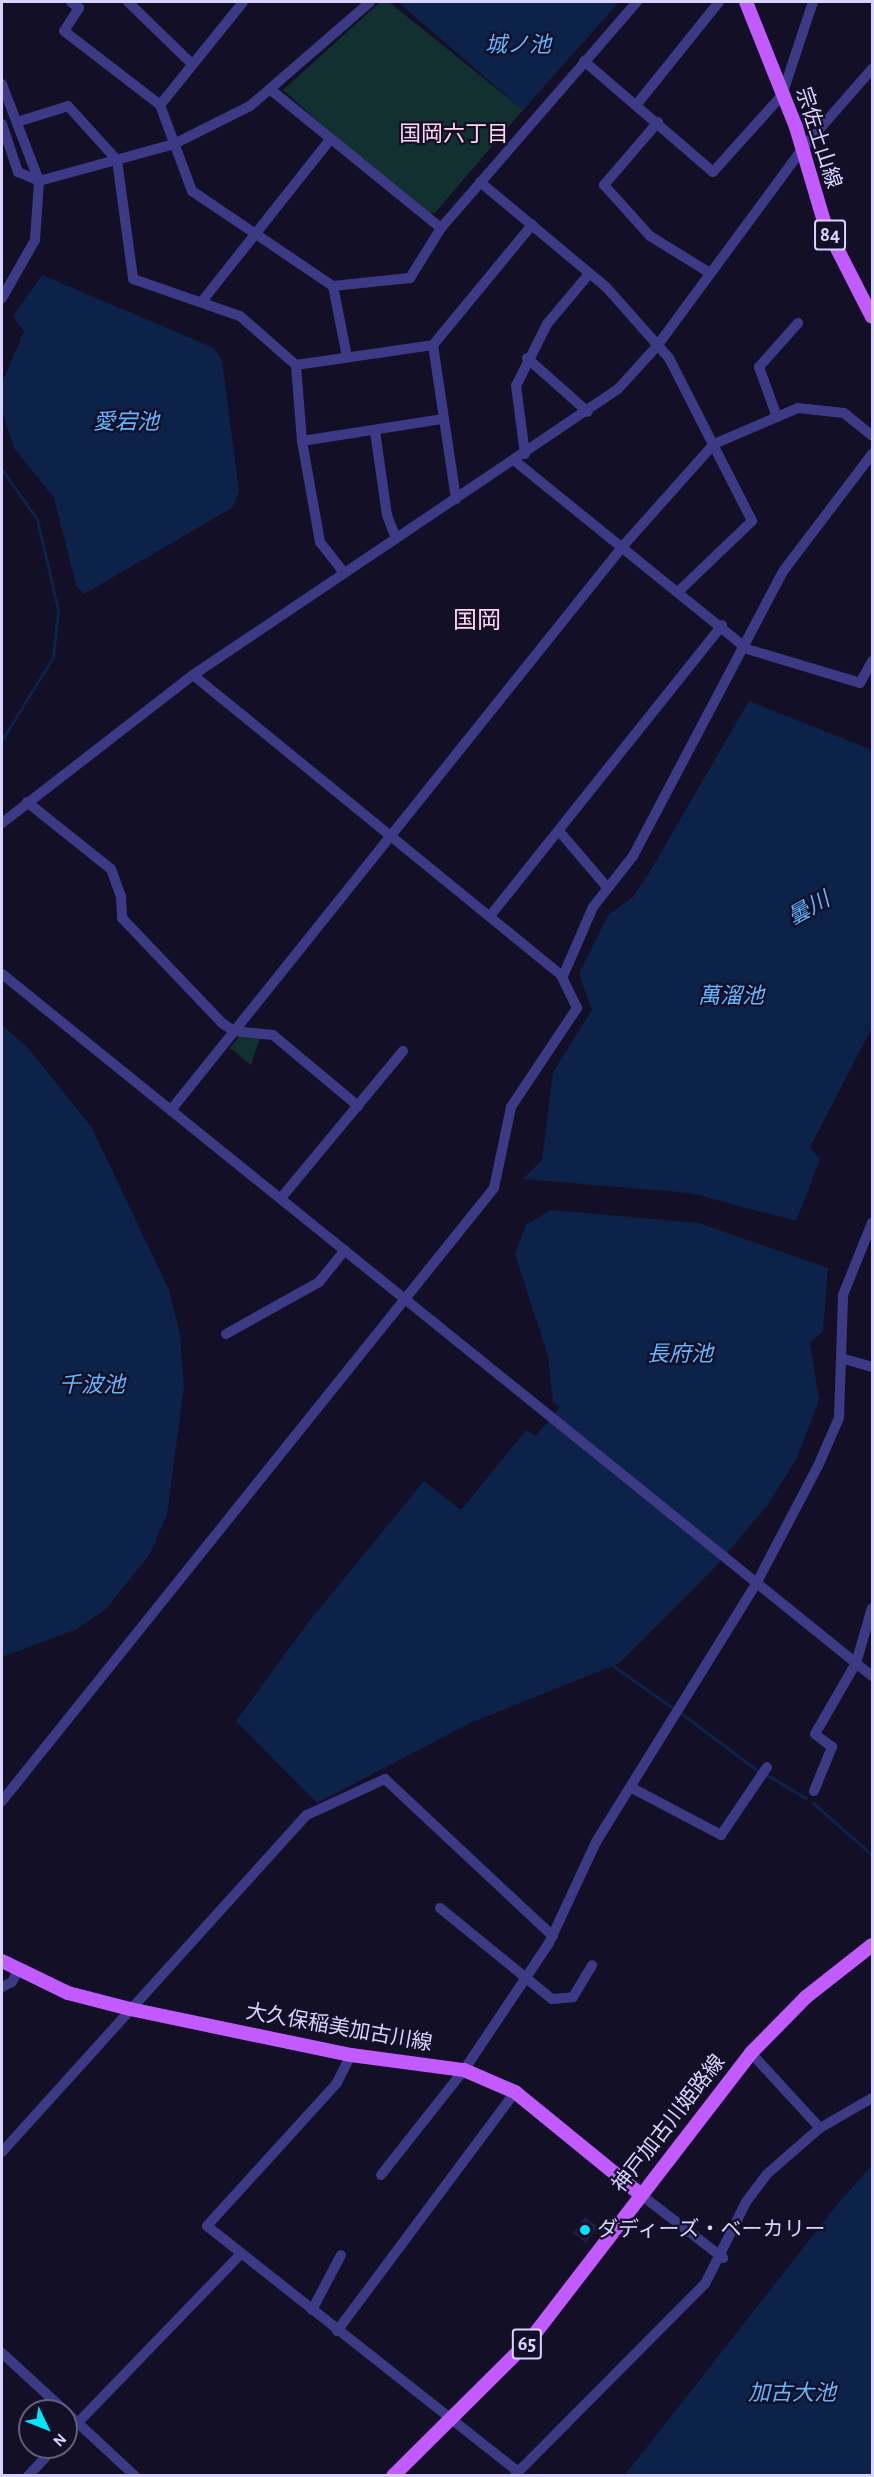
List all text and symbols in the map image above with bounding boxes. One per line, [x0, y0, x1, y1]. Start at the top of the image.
water label: 城ノ池 [485, 33, 551, 59]
street label: 宗佐土山線 [790, 84, 846, 192]
district label: 国岡六丁目 [399, 122, 509, 148]
road number: 84 [814, 218, 846, 252]
water label: 愛宕池 [93, 410, 159, 436]
district label: 国岡 [453, 608, 501, 636]
water label: 曇川 [783, 887, 835, 931]
water label: 萬溜池 [698, 984, 764, 1010]
water label: 長府池 [647, 1342, 713, 1368]
water label: 千波池 [59, 1373, 125, 1399]
street label: 大久保稲美加古川線 [244, 1999, 434, 2057]
street label: 神戸加古川姫路線 [607, 2050, 731, 2198]
place label: ダディーズ・ベーカリー [597, 2217, 828, 2243]
marker: ダディーズ・ベーカリー [578, 2223, 592, 2237]
road number: 65 [510, 2327, 544, 2361]
water label: 加古大池 [748, 2381, 836, 2407]
north arrow [18, 2399, 78, 2459]
text: N [50, 2430, 69, 2449]

